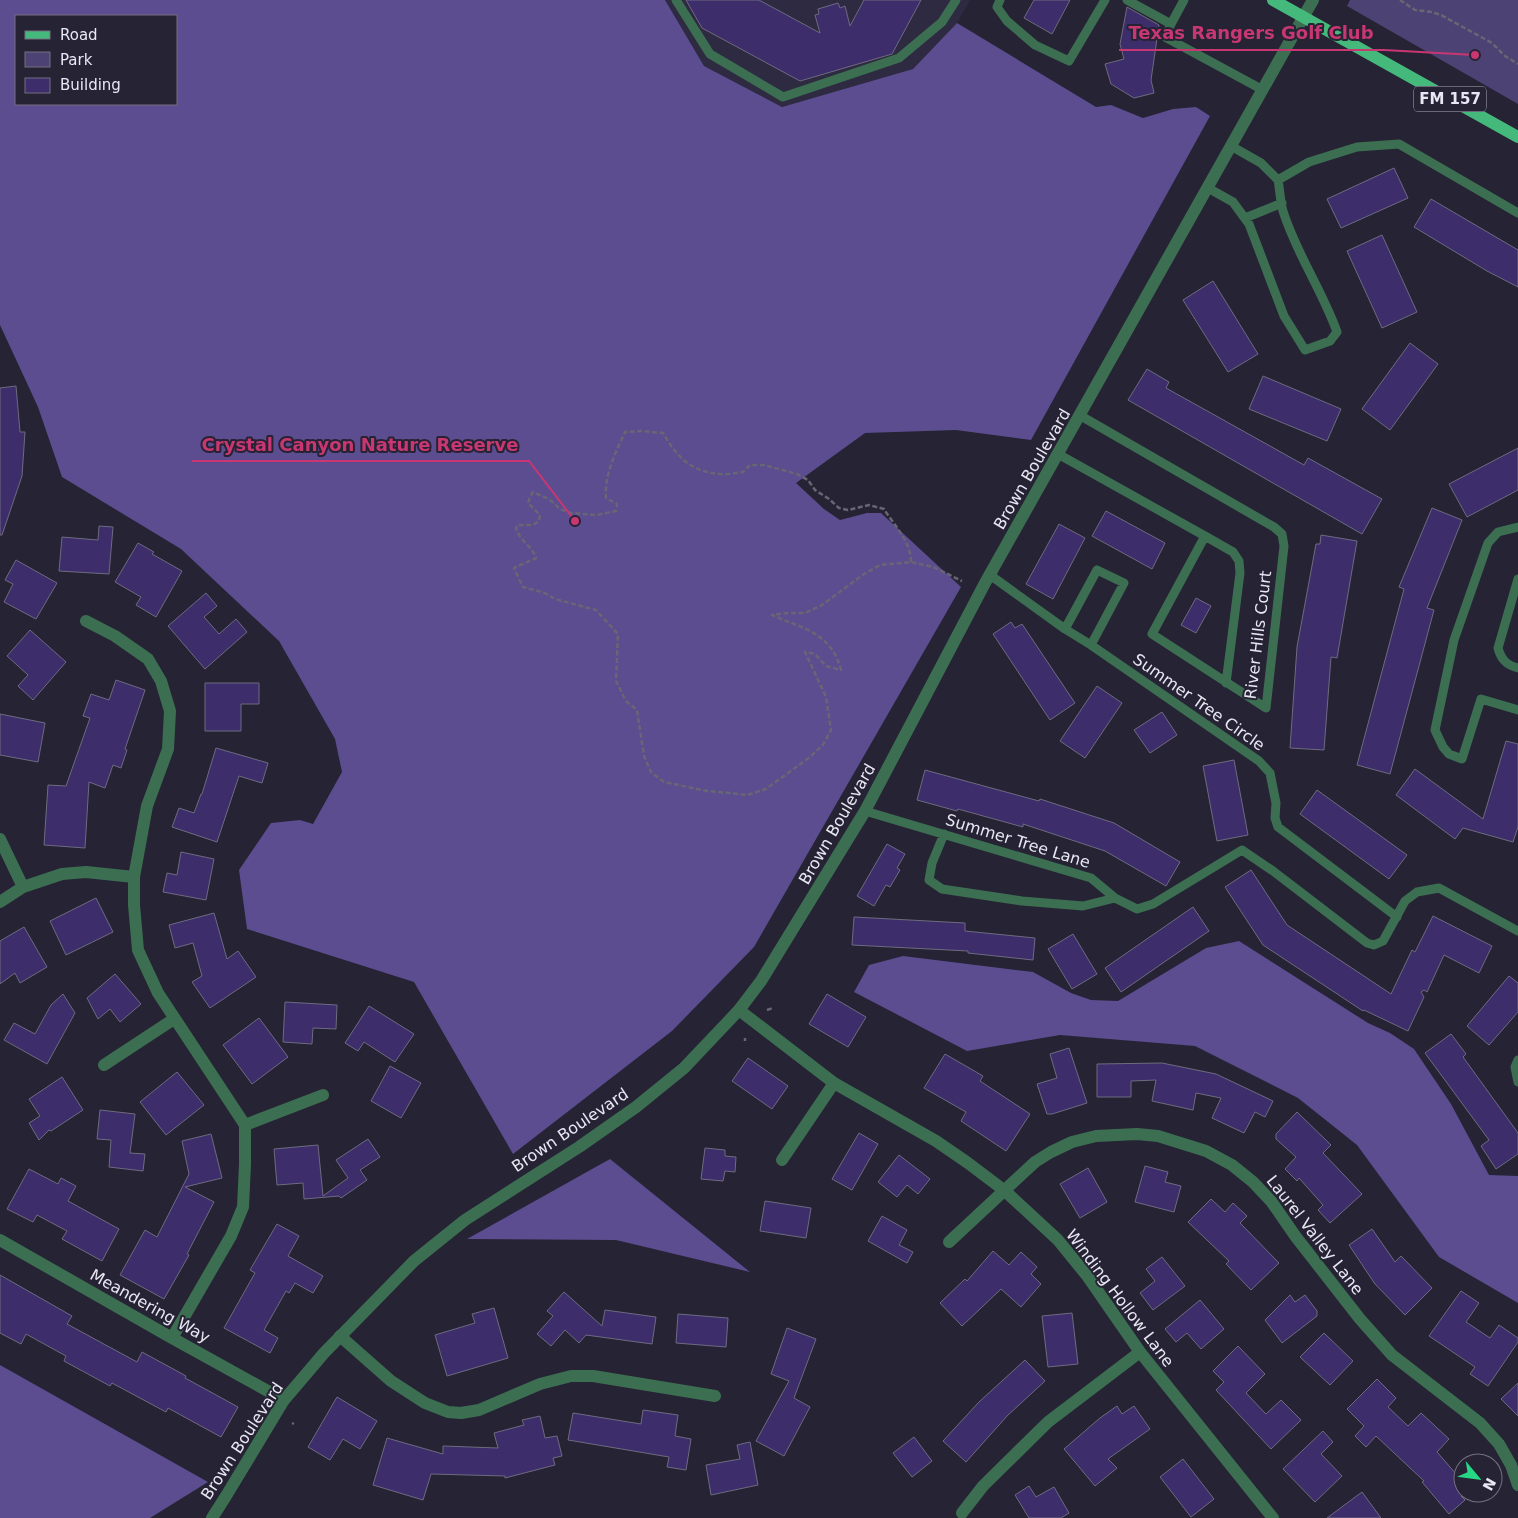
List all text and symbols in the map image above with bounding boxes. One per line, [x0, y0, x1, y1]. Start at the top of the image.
legend [15, 15, 178, 105]
callout: Texas Rangers Golf Club [1119, 17, 1384, 50]
text: Texas Rangers Golf Club [1128, 22, 1374, 43]
text: Road [60, 26, 98, 44]
text: Park [60, 51, 93, 69]
text: Building [60, 76, 121, 94]
road number: FM 157 [1414, 86, 1486, 112]
street label: Brown Boulevard [990, 405, 1074, 533]
callout: Crystal Canyon Nature Reserve [192, 428, 529, 461]
text: Crystal Canyon Nature Reserve [202, 434, 518, 455]
street label: River Hills Court [1241, 570, 1275, 700]
street label: Summer Tree Circle [1130, 649, 1268, 755]
street label: Brown Boulevard [795, 760, 879, 888]
street label: Summer Tree Lane [943, 810, 1093, 872]
street label: Brown Boulevard [508, 1084, 632, 1176]
street label: Laurel Valley Lane [1263, 1172, 1367, 1298]
street label: Winding Hollow Lane [1062, 1225, 1178, 1371]
street label: Meandering Way [87, 1265, 213, 1347]
street label: Brown Boulevard [197, 1379, 287, 1503]
north arrow [1453, 1453, 1503, 1503]
text: N [1480, 1475, 1499, 1493]

